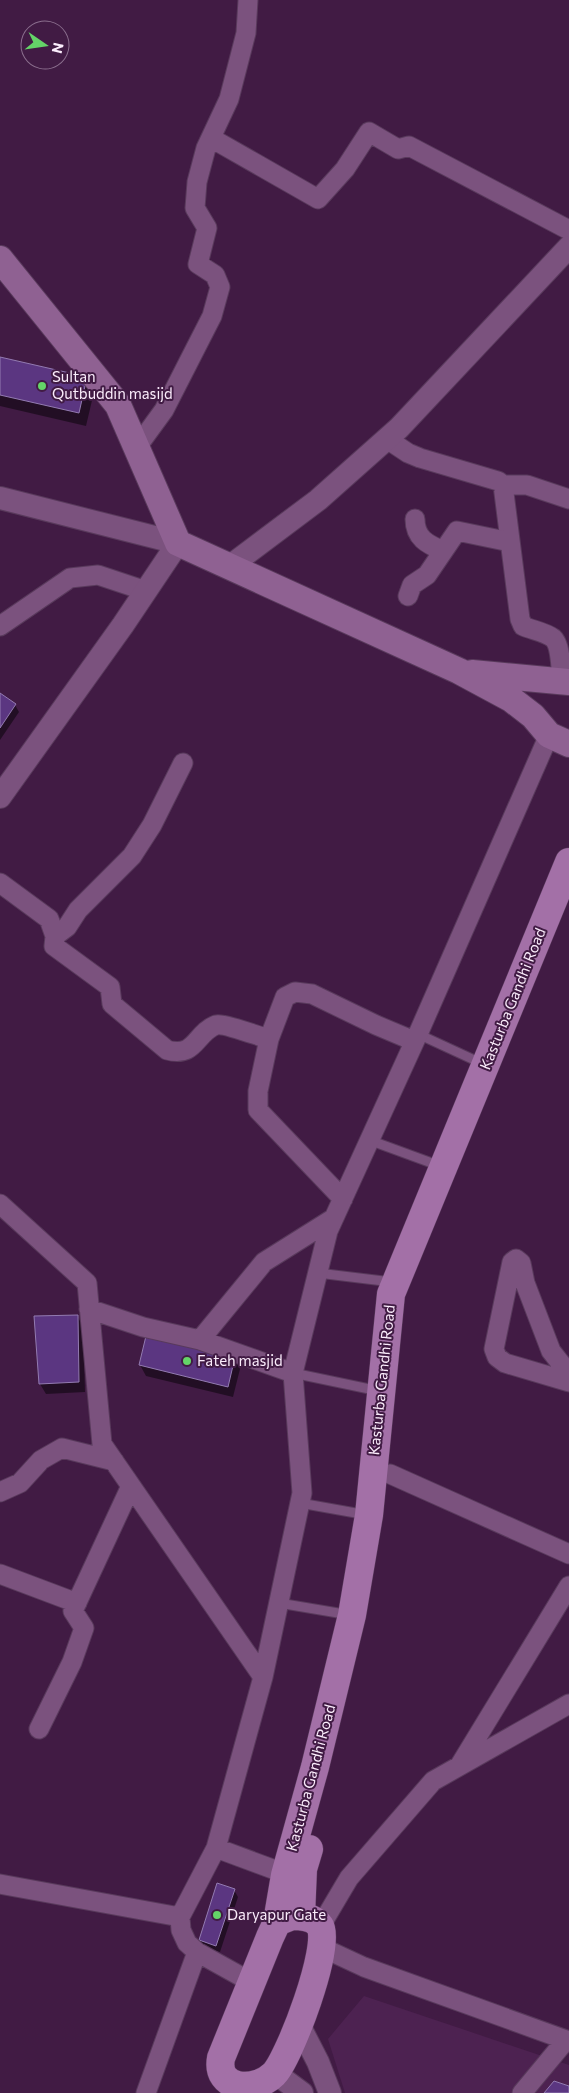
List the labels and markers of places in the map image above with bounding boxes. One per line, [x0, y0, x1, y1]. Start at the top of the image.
place label: Sultan Qutbuddin masijd [52, 367, 173, 402]
marker: Sultan Qutbuddin masijd [36, 380, 48, 392]
place label: Fateh masjid [197, 1351, 283, 1369]
marker: Fateh masjid [181, 1355, 193, 1367]
place label: Daryapur Gate [227, 1905, 326, 1923]
marker: Daryapur Gate [211, 1909, 223, 1921]

